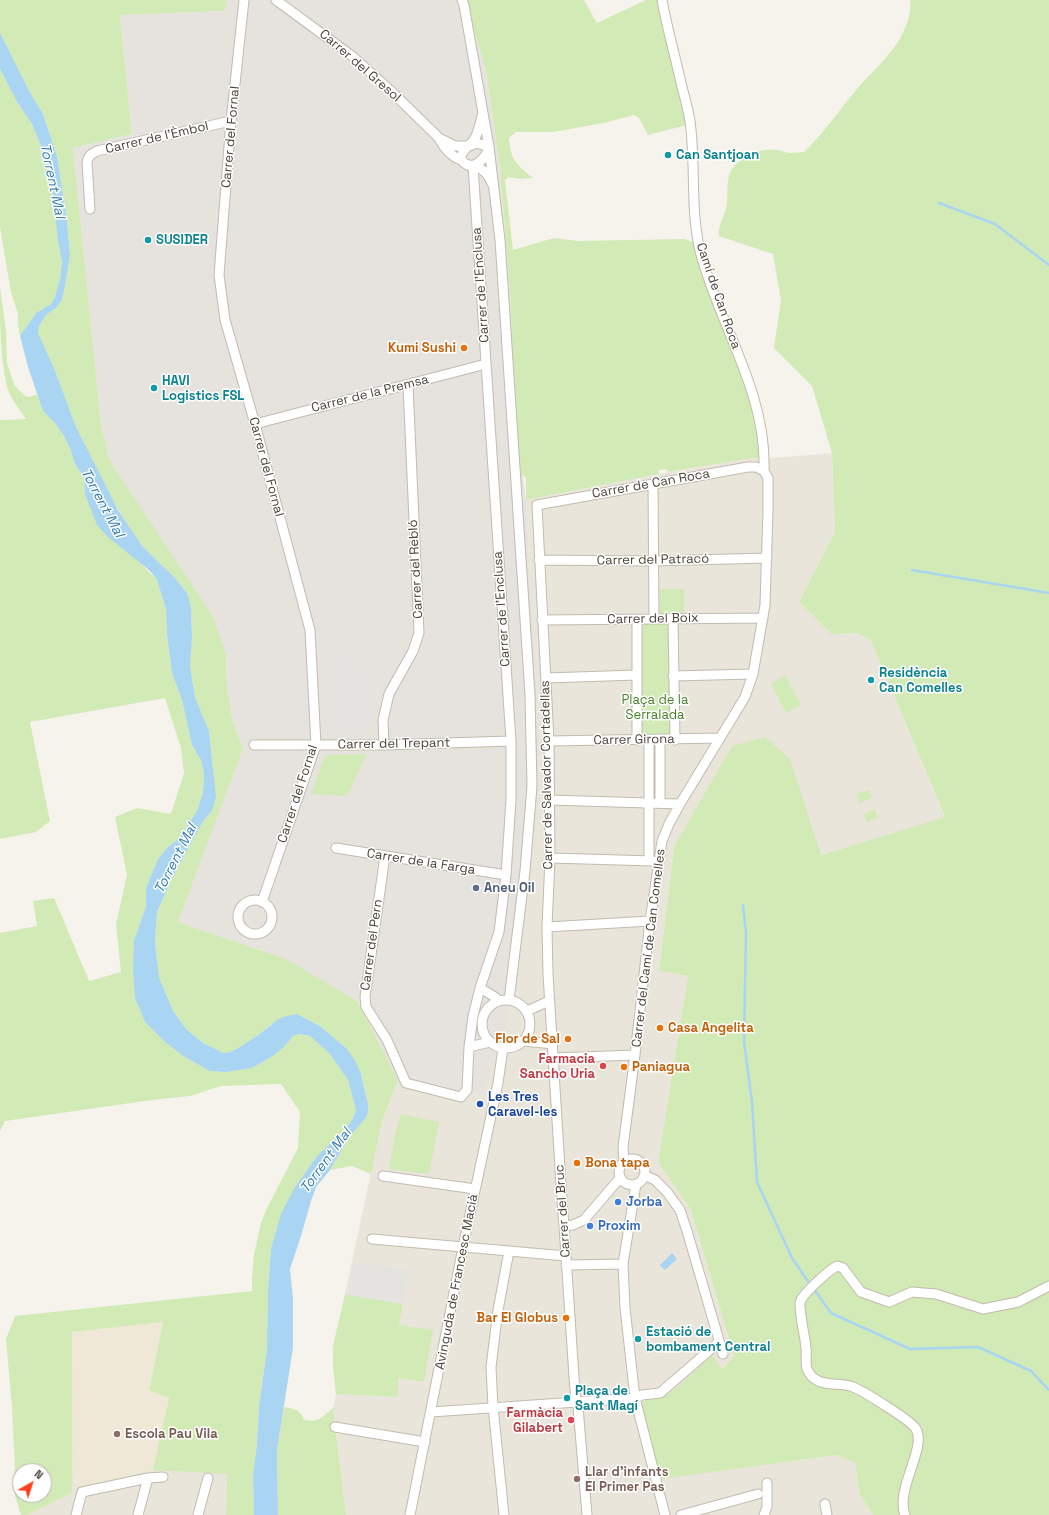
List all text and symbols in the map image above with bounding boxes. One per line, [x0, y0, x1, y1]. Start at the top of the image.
street label: Carrer del Gresol [316, 26, 404, 106]
street label: Carrer del Fornal [219, 85, 243, 189]
street label: Carrer de l'Èmbol [104, 119, 210, 157]
water label: Torrent Mal [36, 142, 68, 220]
place label: Can Santjoan [676, 147, 759, 163]
marker: Can Santjoan [663, 150, 673, 160]
street label: Carrer de l'Enclusa [469, 227, 493, 343]
place label: SUSIDER [156, 232, 208, 248]
marker: SUSIDER [143, 235, 153, 245]
street label: Camí de Can Roca [692, 241, 744, 351]
place label: Kumi Sushi [388, 340, 456, 356]
marker: Kumi Sushi [459, 343, 469, 353]
street label: Carrer de la Premsa [310, 372, 430, 416]
place label: HAVI Logistics FSL [162, 373, 244, 404]
marker: HAVI Logistics FSL [149, 383, 159, 393]
street label: Carrer del Fornal [245, 416, 287, 518]
water label: Torrent Mal [77, 465, 127, 541]
street label: Carrer de Can Roca [591, 466, 711, 502]
street label: Carrer del Rebló [406, 519, 426, 619]
street label: Carrer de l'Enclusa [490, 551, 514, 667]
street label: Carrer del Patracó [597, 551, 709, 569]
street label: Carrer del Boix [607, 610, 699, 628]
place label: Residència Can Comelles [879, 665, 962, 696]
marker: Residència Can Comelles [866, 675, 876, 685]
street label: Carrer de Salvador Cortadellas [538, 680, 556, 870]
park label: Plaça de la Serralada [622, 692, 688, 723]
street label: Carrer Girona [593, 731, 675, 749]
street label: Carrer del Trepant [338, 735, 450, 753]
street label: Carrer del Fornal [275, 743, 321, 845]
water label: Torrent Mal [151, 821, 201, 897]
street label: Carrer de la Farga [366, 846, 476, 878]
street label: Carrer del Camí de Can Comelles [629, 848, 669, 1048]
place label: Aneu Oil [484, 880, 535, 896]
marker: Aneu Oil [471, 883, 481, 893]
street label: Carrer del Pern [358, 898, 386, 992]
place label: Casa Angelita [668, 1020, 754, 1036]
marker: Casa Angelita [655, 1023, 665, 1033]
place label: Flor de Sal [495, 1031, 560, 1047]
marker: Flor de Sal [563, 1034, 573, 1044]
place label: Farmacia Sancho Uria [520, 1051, 595, 1082]
place label: Paniagua [632, 1059, 690, 1075]
marker: Farmacia Sancho Uria [598, 1061, 608, 1071]
marker: Paniagua [619, 1062, 629, 1072]
place label: Les Tres Caravel-les [488, 1089, 557, 1120]
marker: Les Tres Caravel-les [475, 1099, 485, 1109]
water label: Torrent Mal [297, 1125, 355, 1197]
place label: Bona tapa [585, 1155, 650, 1171]
marker: Bona tapa [572, 1158, 582, 1168]
street label: Carrer del Bruc [552, 1164, 574, 1258]
street label: Avinguda de Francesc Macià [432, 1193, 482, 1371]
place label: Jorba [626, 1194, 662, 1210]
marker: Jorba [613, 1197, 623, 1207]
place label: Proxim [598, 1218, 641, 1234]
marker: Proxim [585, 1221, 595, 1231]
place label: Bar El Globus [476, 1310, 558, 1326]
marker: Bar El Globus [561, 1313, 571, 1323]
place label: Estació de bombament Central [646, 1324, 770, 1355]
marker: Estació de bombament Central [633, 1334, 643, 1344]
place label: Plaça de Sant Magí [575, 1383, 638, 1414]
marker: Plaça de Sant Magí [562, 1393, 572, 1403]
place label: Farmàcia Gilabert [506, 1405, 563, 1436]
marker: Farmàcia Gilabert [566, 1415, 576, 1425]
place label: Escola Pau Vila [125, 1426, 218, 1442]
marker: Escola Pau Vila [112, 1429, 122, 1439]
north arrow [12, 1463, 52, 1503]
place label: Llar d'infants El Primer Pas [585, 1464, 669, 1495]
text: N [32, 1467, 46, 1482]
marker: Llar d'infants El Primer Pas [572, 1474, 582, 1484]

